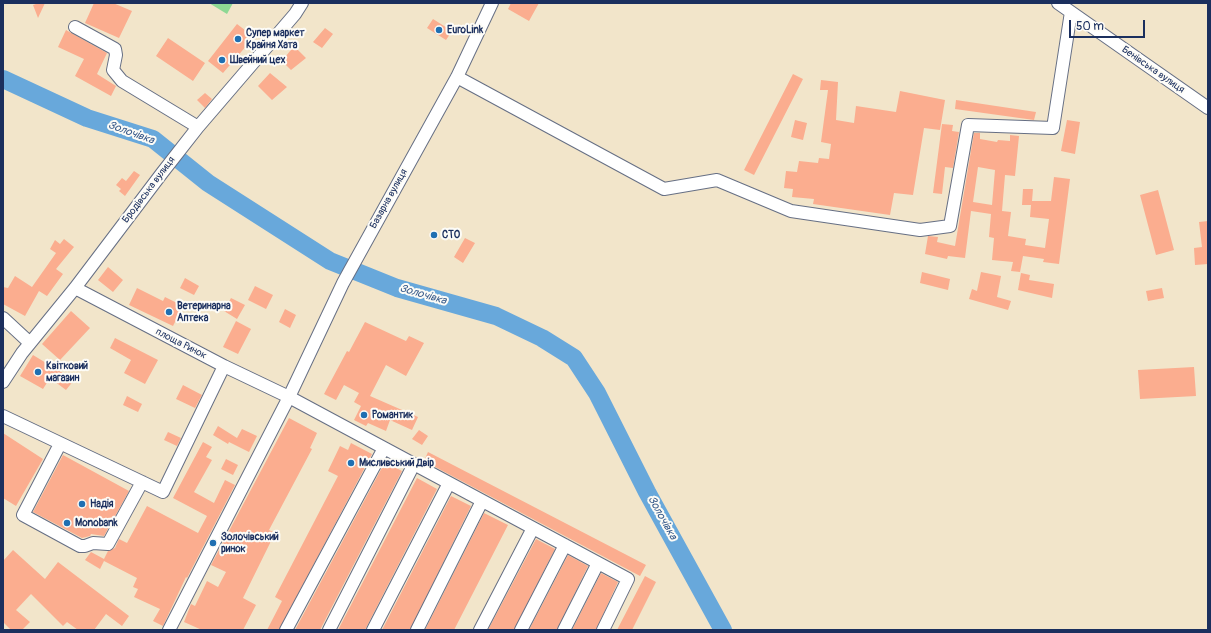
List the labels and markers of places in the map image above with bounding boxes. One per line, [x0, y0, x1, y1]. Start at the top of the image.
place label: EuroLink [447, 24, 483, 36]
marker: EuroLink [434, 25, 444, 35]
place label: Супер маркет Крайня Хата [246, 27, 304, 50]
marker: Супер маркет Крайня Хата [233, 34, 243, 44]
place label: Швейний цех [230, 54, 285, 66]
marker: Швейний цех [217, 55, 227, 65]
place label: СТО [442, 229, 460, 241]
marker: СТО [429, 230, 439, 240]
place label: Ветеринарна Аптека [177, 300, 231, 324]
marker: Ветеринарна Аптека [164, 307, 174, 317]
place label: Квітковий магазин [46, 360, 88, 384]
marker: Квітковий магазин [33, 367, 43, 377]
place label: Романтик [372, 409, 413, 421]
marker: Романтик [359, 410, 369, 420]
place label: Мисливський Двір [359, 457, 434, 469]
marker: Мисливський Двір [346, 458, 356, 468]
place label: Надія [90, 498, 113, 510]
marker: Надія [77, 499, 87, 509]
place label: Monobank [75, 517, 118, 529]
marker: Monobank [62, 518, 72, 528]
place label: Золочівський ринок [221, 531, 279, 554]
marker: Золочівський ринок [208, 538, 218, 548]

